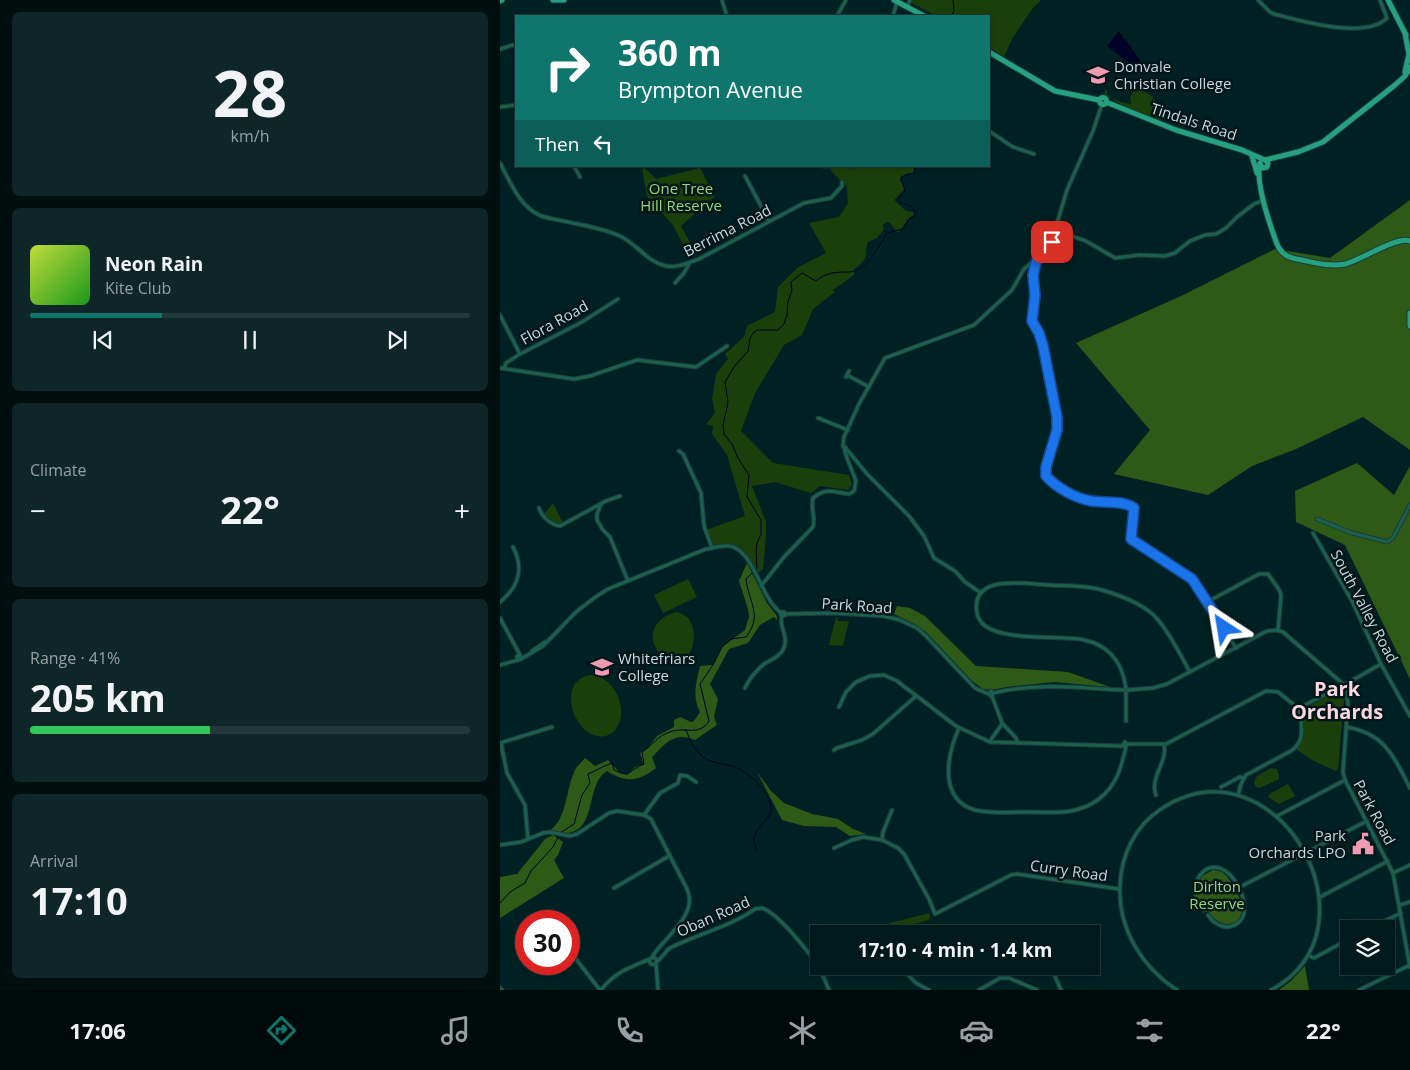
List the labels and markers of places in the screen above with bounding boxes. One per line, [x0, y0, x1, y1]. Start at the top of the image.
place label: Donvale Christian College [1114, 56, 1231, 93]
school or university icon: Donvale Christian College [1085, 62, 1111, 88]
pin [1031, 221, 1073, 263]
place label: Whitefriars College [618, 648, 695, 685]
school or university icon: Whitefriars College [589, 654, 615, 680]
place label: Park Orchards LPO [1249, 825, 1346, 862]
public building icon: Park Orchards LPO [1350, 831, 1376, 857]

